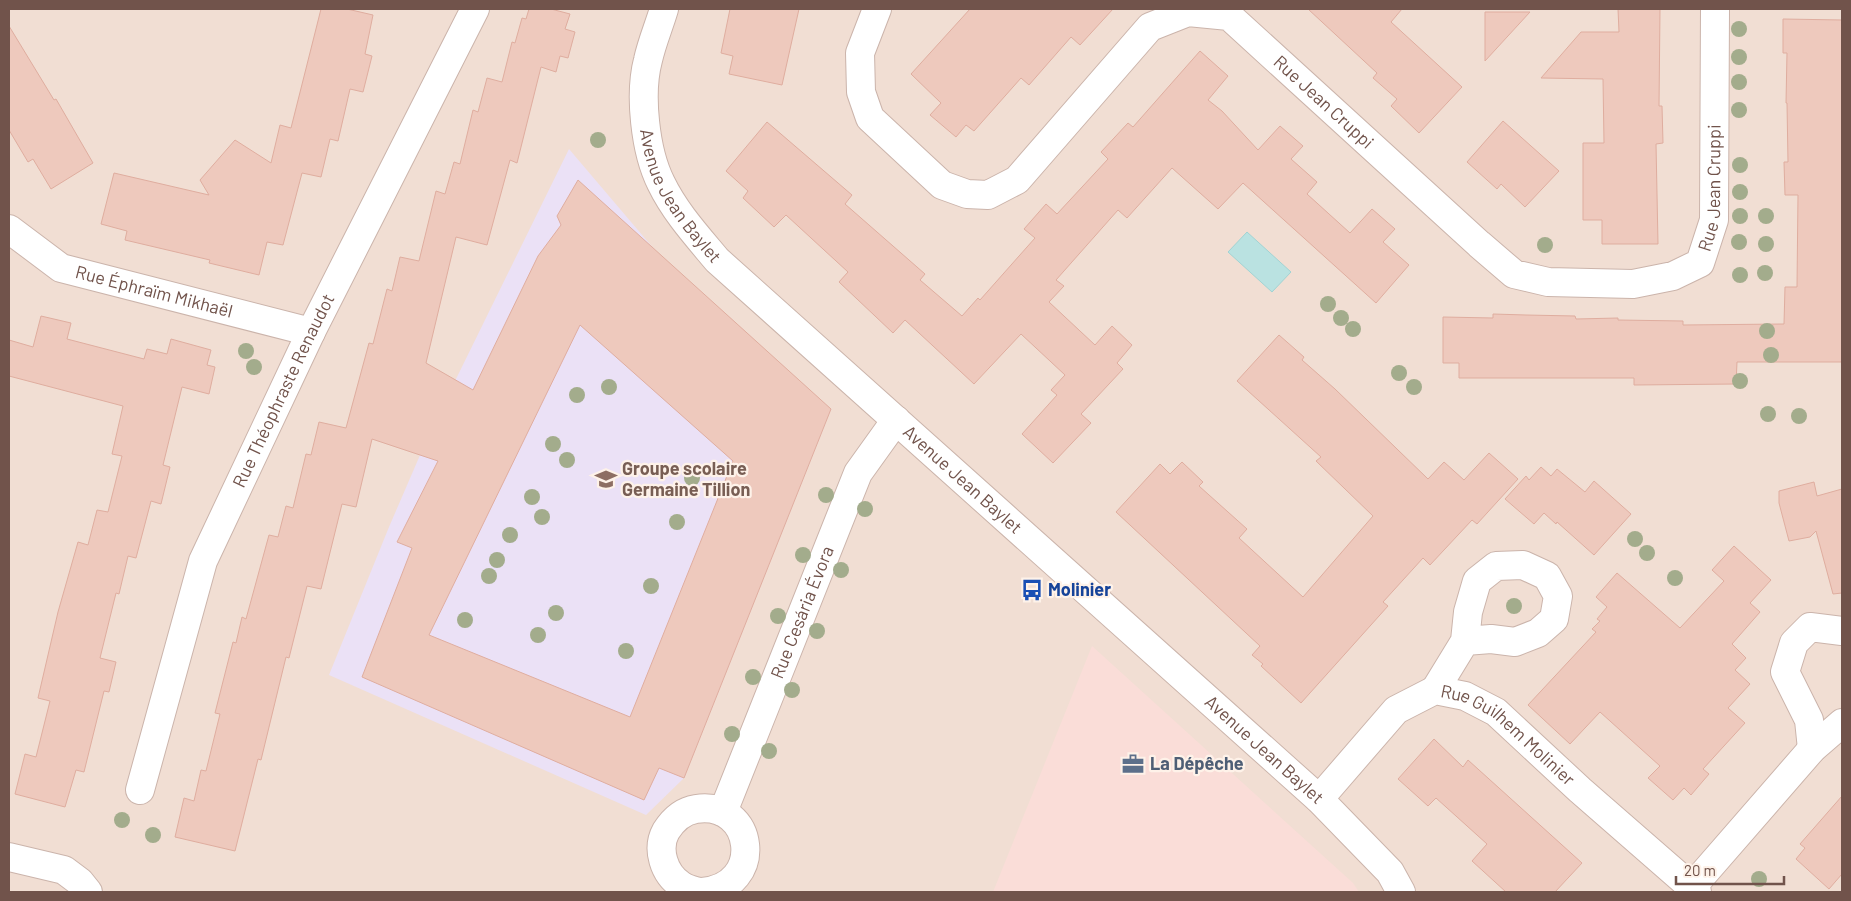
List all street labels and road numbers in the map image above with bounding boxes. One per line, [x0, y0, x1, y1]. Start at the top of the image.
street label: Rue Jean Cruppi [1270, 50, 1379, 153]
street label: Rue Jean Cruppi [1693, 124, 1724, 254]
street label: Avenue Jean Baylet [636, 127, 726, 267]
street label: Rue Éphraïm Mikhaël [73, 260, 235, 322]
street label: Rue Théophraste Renaudot [227, 290, 339, 491]
street label: Avenue Jean Baylet [899, 420, 1027, 538]
street label: Rue Cesária Évora [765, 542, 838, 681]
street label: Rue Guilhem Molinier [1439, 679, 1580, 790]
street label: Avenue Jean Baylet [1201, 690, 1329, 808]

